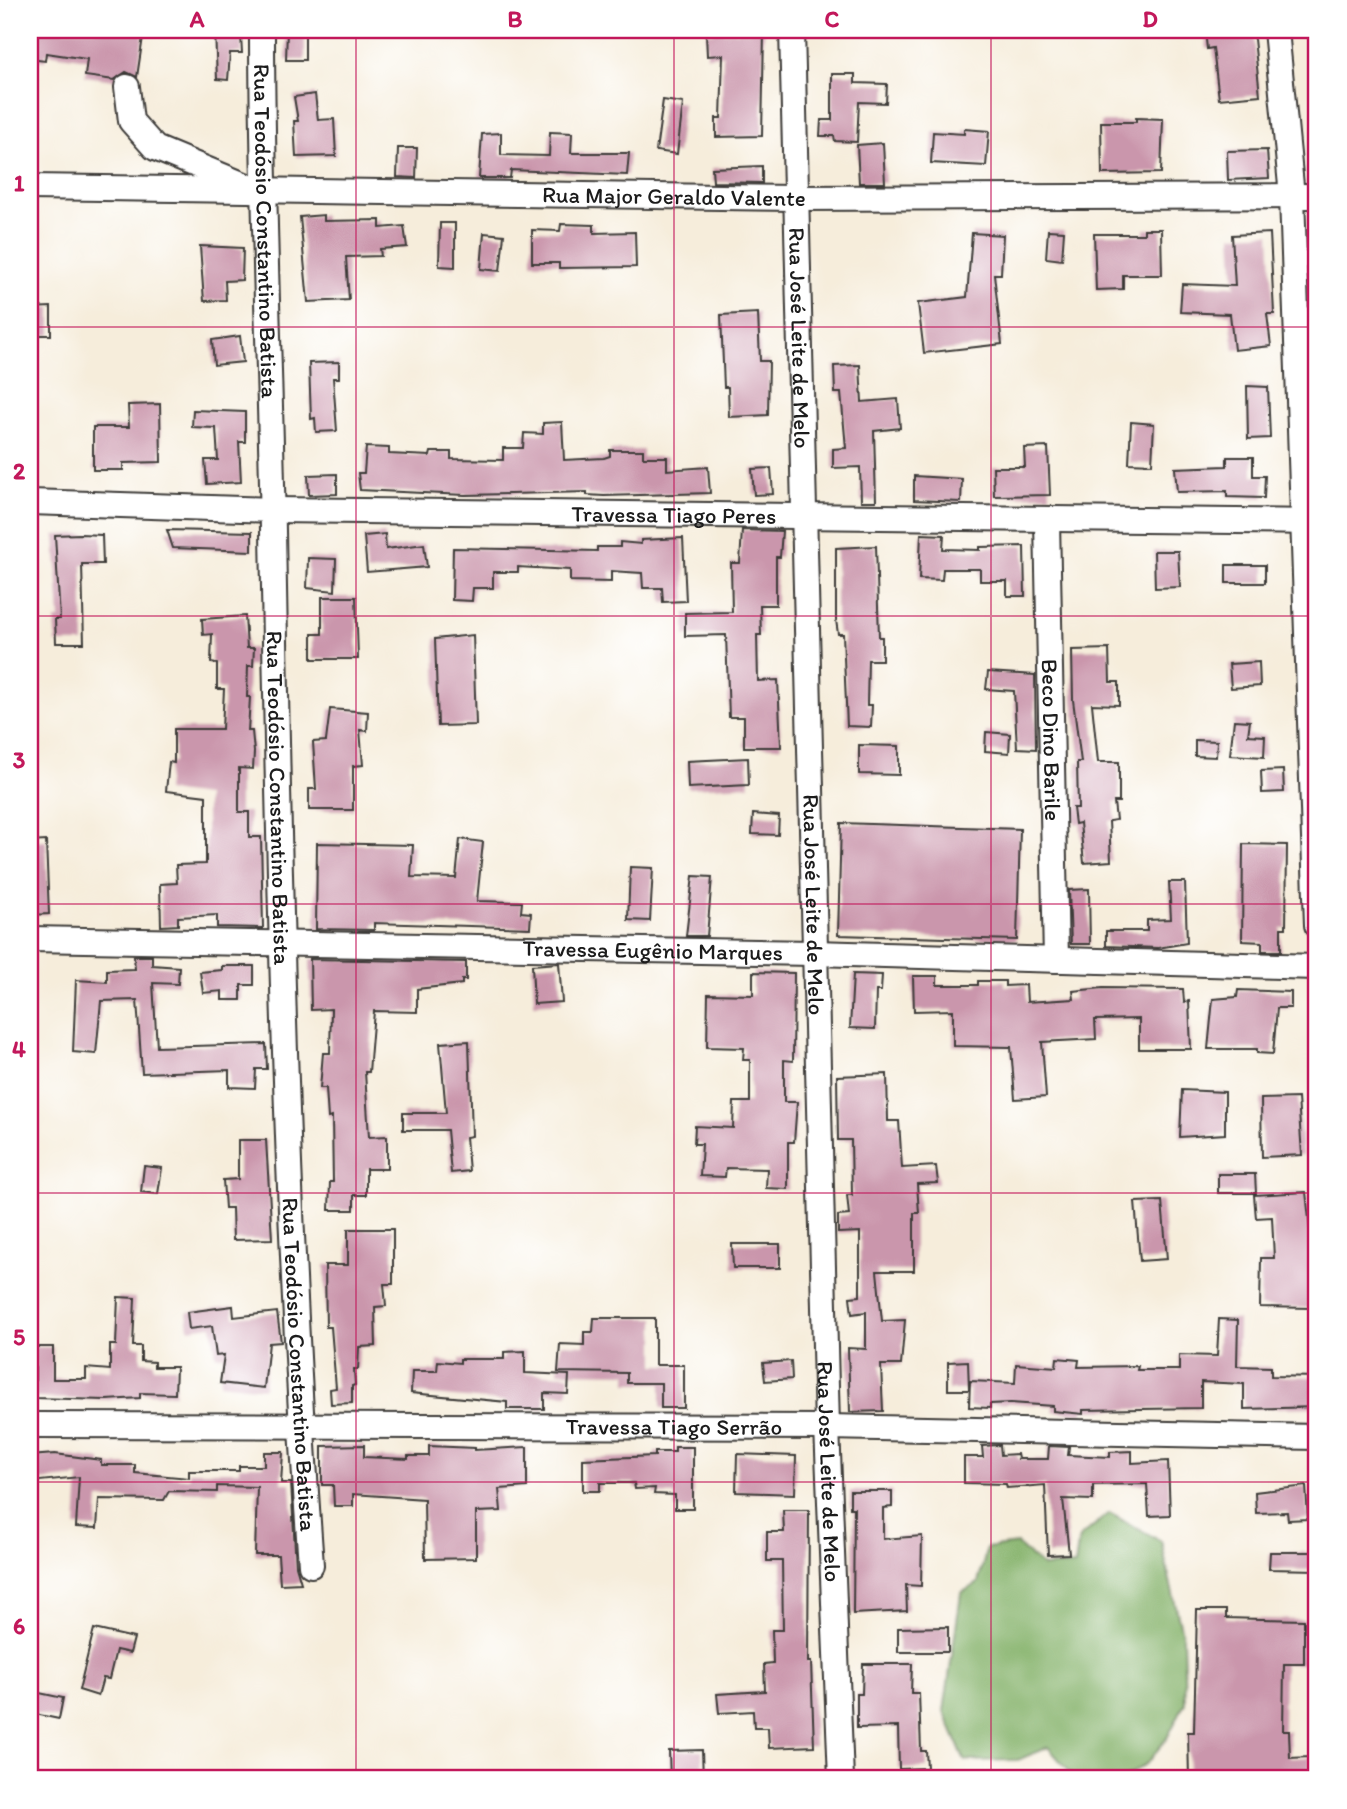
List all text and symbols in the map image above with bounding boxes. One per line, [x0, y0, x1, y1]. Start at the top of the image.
text: A [189, 5, 205, 33]
text: B [508, 5, 523, 33]
text: C [825, 5, 840, 33]
text: D [1142, 5, 1158, 33]
street label: Rua Teodósio Constantino Batista [248, 64, 284, 399]
text: 1 [14, 169, 25, 197]
street label: Rua Major Geraldo Valente [542, 180, 806, 212]
street label: Rua José Leite de Melo [783, 227, 816, 449]
text: 2 [13, 457, 26, 485]
street label: Travessa Tiago Peres [571, 499, 776, 530]
street label: Rua Teodósio Constantino Batista [261, 630, 296, 965]
street label: Beco Dino Barile [1036, 659, 1067, 821]
text: 3 [13, 746, 26, 774]
street label: Rua José Leite de Melo [797, 794, 831, 1016]
street label: Travessa Eugênio Marques [522, 934, 783, 966]
text: 4 [12, 1035, 26, 1063]
street label: Rua Teodósio Constantino Batista [276, 1197, 323, 1532]
text: 5 [13, 1323, 25, 1351]
street label: Rua José Leite de Melo [811, 1361, 847, 1583]
street label: Travessa Tiago Serrão [566, 1412, 782, 1441]
text: 6 [13, 1612, 25, 1640]

